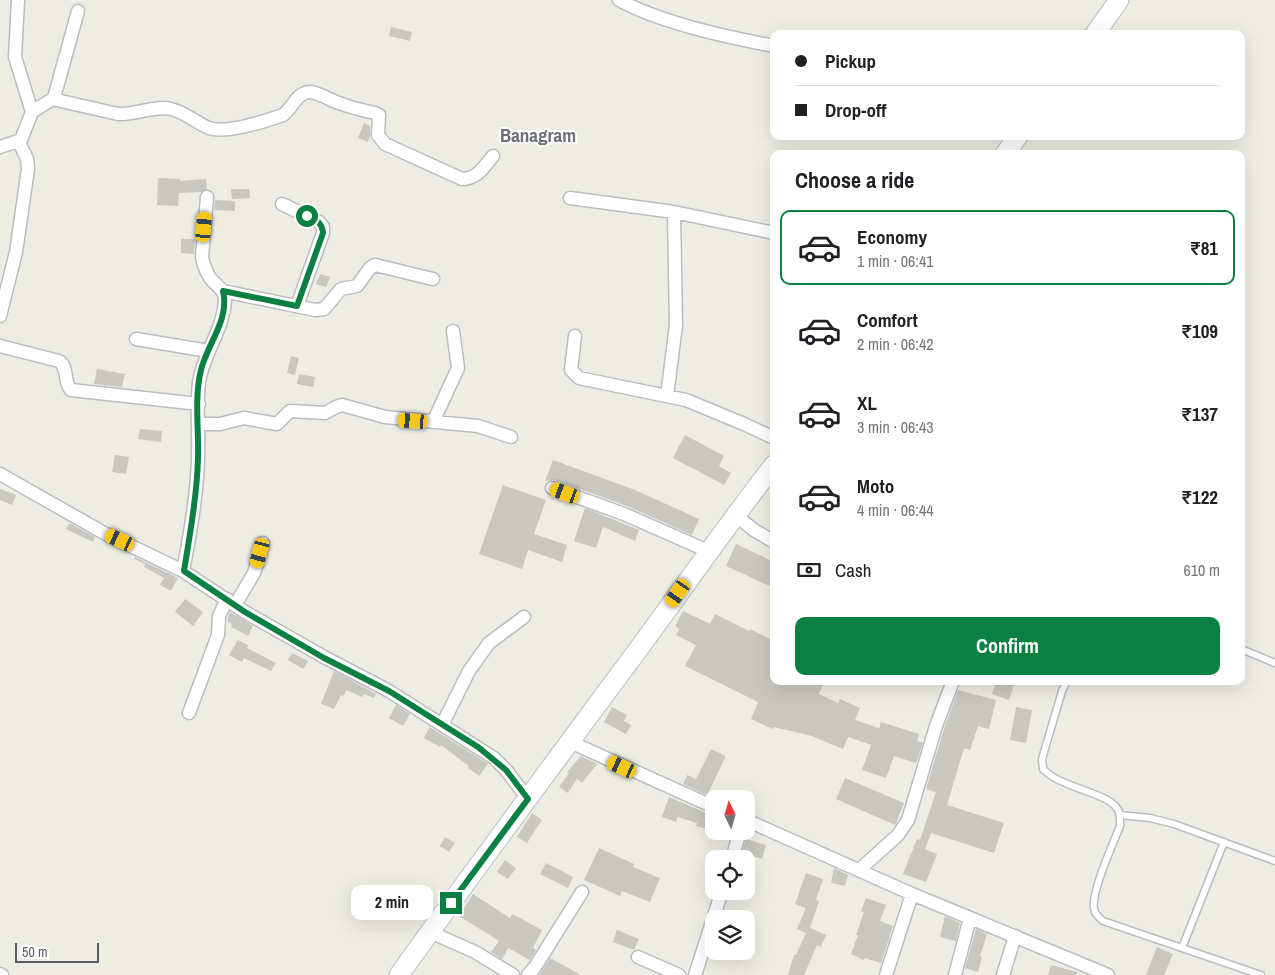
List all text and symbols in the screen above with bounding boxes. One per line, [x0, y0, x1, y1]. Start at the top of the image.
text: Pickup [825, 48, 876, 74]
text: Drop-off [825, 97, 886, 123]
district label: Banagram [500, 122, 576, 148]
text: Choose a ride [795, 165, 914, 195]
route start [296, 205, 318, 227]
car [195, 211, 212, 243]
text: Economy [857, 224, 927, 250]
icon: car [797, 225, 842, 270]
text: ₹81 [1190, 235, 1218, 261]
text: 1 min · 06:41 [857, 250, 934, 272]
text: Comfort [857, 307, 918, 333]
icon: car [797, 308, 842, 353]
text: ₹109 [1181, 318, 1218, 344]
text: 2 min · 06:42 [857, 333, 934, 355]
text: XL [857, 390, 877, 416]
icon: car [797, 391, 842, 436]
text: ₹137 [1181, 401, 1218, 427]
car [397, 412, 428, 430]
text: 3 min · 06:43 [857, 416, 934, 438]
text: Moto [857, 473, 894, 499]
icon: car [797, 474, 842, 519]
car [548, 481, 581, 505]
text: ₹122 [1181, 484, 1218, 510]
text: 4 min · 06:44 [857, 499, 934, 521]
car [103, 527, 136, 553]
car [248, 537, 271, 569]
icon: cash [795, 556, 823, 584]
text: Cash [835, 557, 871, 583]
text: 610 m [1184, 559, 1220, 581]
car [663, 576, 692, 610]
button: Confirm [795, 617, 1220, 675]
car [605, 754, 638, 780]
north arrow [705, 790, 755, 840]
map controls [705, 790, 755, 960]
button: locate [705, 850, 755, 900]
callout: 2 min [351, 886, 434, 920]
text: 2 min [375, 891, 409, 913]
route end [440, 892, 462, 914]
button: layers [705, 910, 755, 960]
scale bar [15, 940, 99, 963]
text: 50 m [22, 943, 48, 961]

